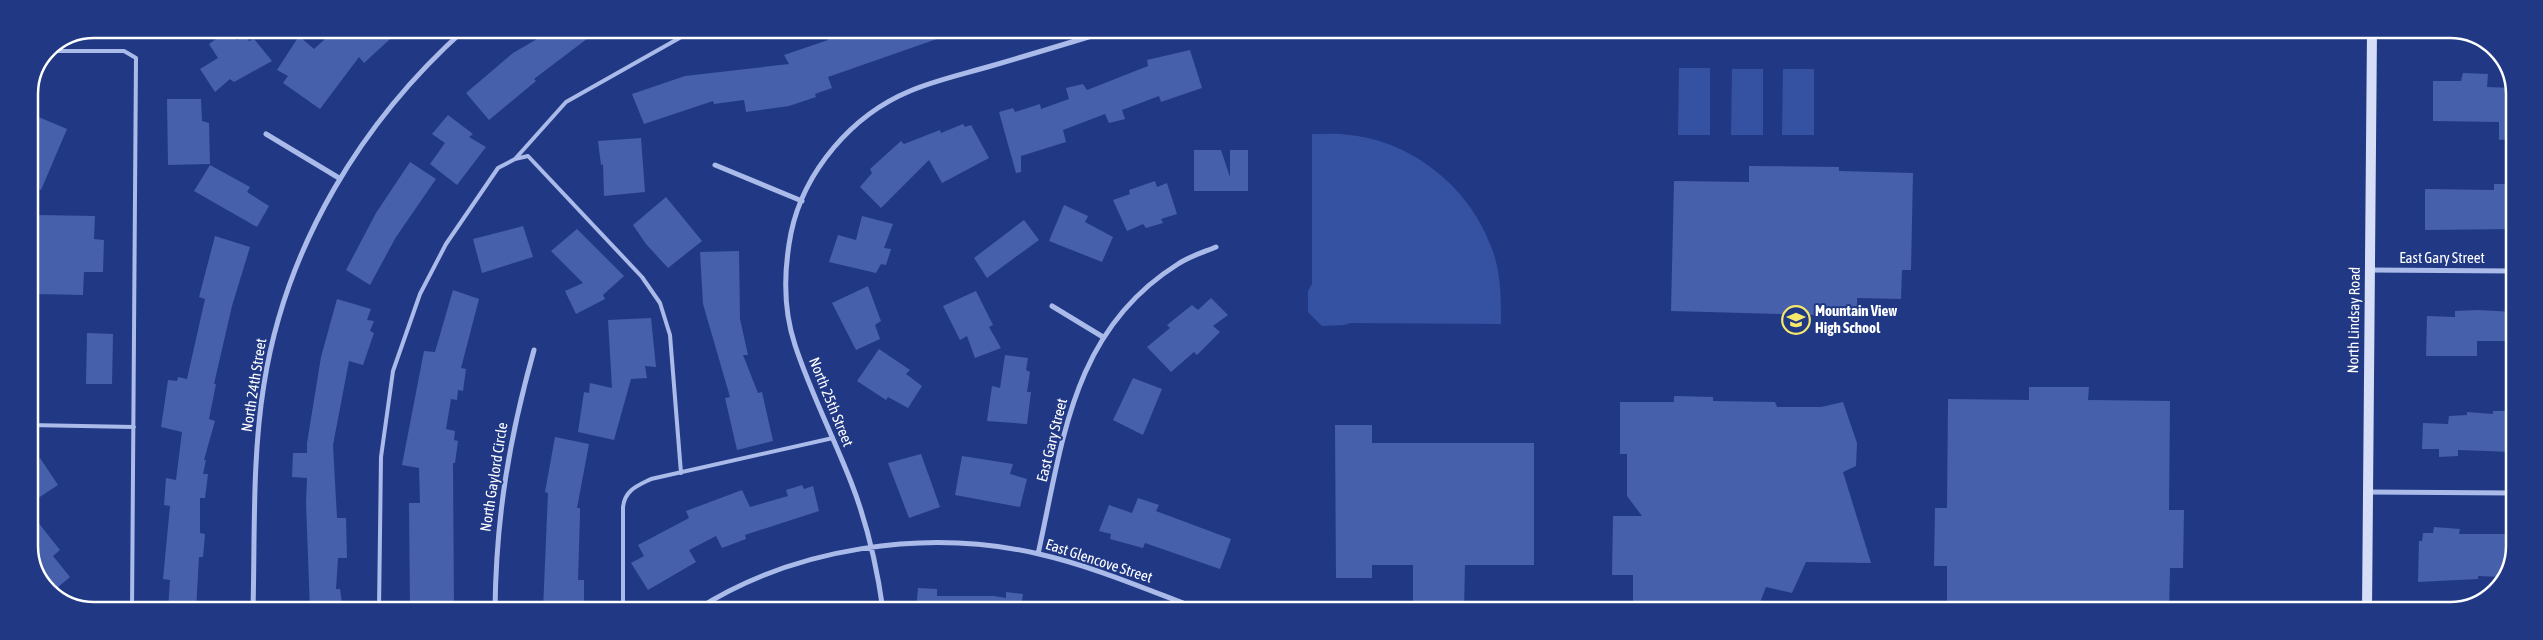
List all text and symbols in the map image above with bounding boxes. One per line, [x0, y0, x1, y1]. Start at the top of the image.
street label: East Gary Street [2399, 249, 2485, 266]
street label: North Lindsay Road [2344, 267, 2363, 373]
place label: Mountain View High School [1815, 302, 1897, 336]
school or university icon: Mountain View High School [1781, 305, 1811, 335]
street label: North 24th Street [238, 337, 269, 433]
street label: North 25th Street [806, 355, 857, 449]
street label: East Gary Street [1033, 396, 1070, 483]
street label: North Gaylord Circle [476, 421, 511, 533]
street label: East Glencove Street [1044, 535, 1155, 586]

